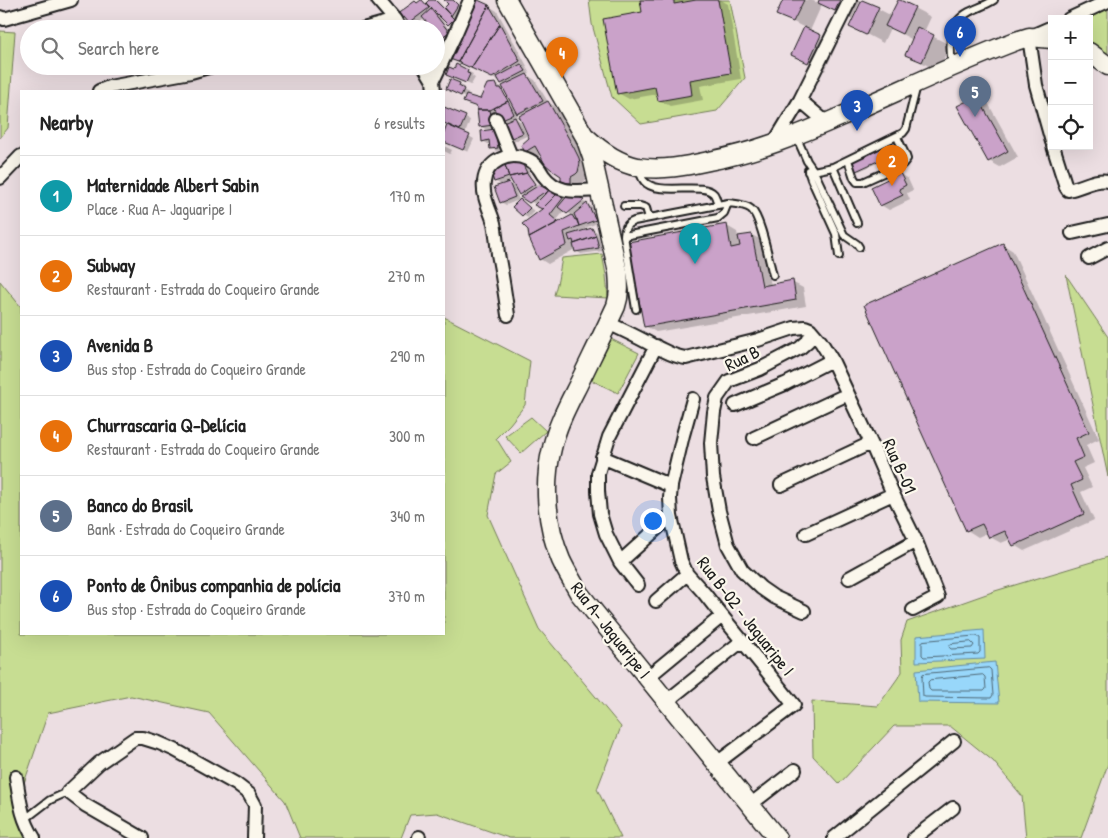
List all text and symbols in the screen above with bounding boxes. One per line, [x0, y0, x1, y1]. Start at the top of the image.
map controls [1048, 15, 1093, 150]
button: + [1048, 15, 1093, 60]
pin: 6 [944, 16, 976, 57]
search box [20, 20, 445, 75]
icon: search [38, 34, 66, 62]
text: Search here [78, 35, 159, 61]
pin: 4 [546, 37, 578, 78]
button: − [1048, 60, 1093, 105]
pin: 5 [959, 76, 991, 117]
pin: 3 [841, 90, 873, 131]
button: locate [1048, 105, 1093, 150]
text: Nearby [40, 108, 93, 137]
text: 6 results [374, 112, 425, 134]
pin: 2 [876, 145, 908, 186]
text: Maternidade Albert Sabin [87, 172, 259, 198]
text: 1 [53, 185, 59, 207]
text: 170 m [390, 185, 425, 207]
text: Place · Rua A- Jaguaripe I [87, 198, 232, 220]
pin: 1 [679, 223, 711, 264]
text: Subway [87, 252, 135, 278]
text: 2 [52, 265, 60, 287]
text: 270 m [388, 265, 425, 287]
text: Restaurant · Estrada do Coqueiro Grande [87, 278, 320, 300]
text: Avenida B [87, 332, 153, 358]
street label: Rua B [720, 339, 764, 377]
text: 3 [52, 345, 60, 367]
text: 290 m [390, 345, 425, 367]
text: Bus stop · Estrada do Coqueiro Grande [87, 358, 306, 380]
text: Churrascaria Q-Delícia [87, 412, 246, 438]
text: 4 [53, 425, 59, 447]
text: 300 m [389, 425, 425, 447]
street label: Rua B-01 [877, 435, 923, 497]
text: Restaurant · Estrada do Coqueiro Grande [87, 438, 320, 460]
text: Banco do Brasil [87, 492, 193, 518]
text: 5 [53, 505, 59, 527]
text: 340 m [390, 505, 425, 527]
your location [640, 508, 666, 534]
text: Bank · Estrada do Coqueiro Grande [87, 518, 285, 540]
street label: Rua B-02 - Jaguaripe I [691, 551, 801, 681]
text: Ponto de Ônibus companhia de polícia [87, 572, 341, 598]
street label: Rua A- Jaguaripe I [565, 576, 657, 684]
text: 6 [53, 585, 59, 607]
text: 370 m [388, 585, 425, 607]
text: Bus stop · Estrada do Coqueiro Grande [87, 598, 306, 620]

